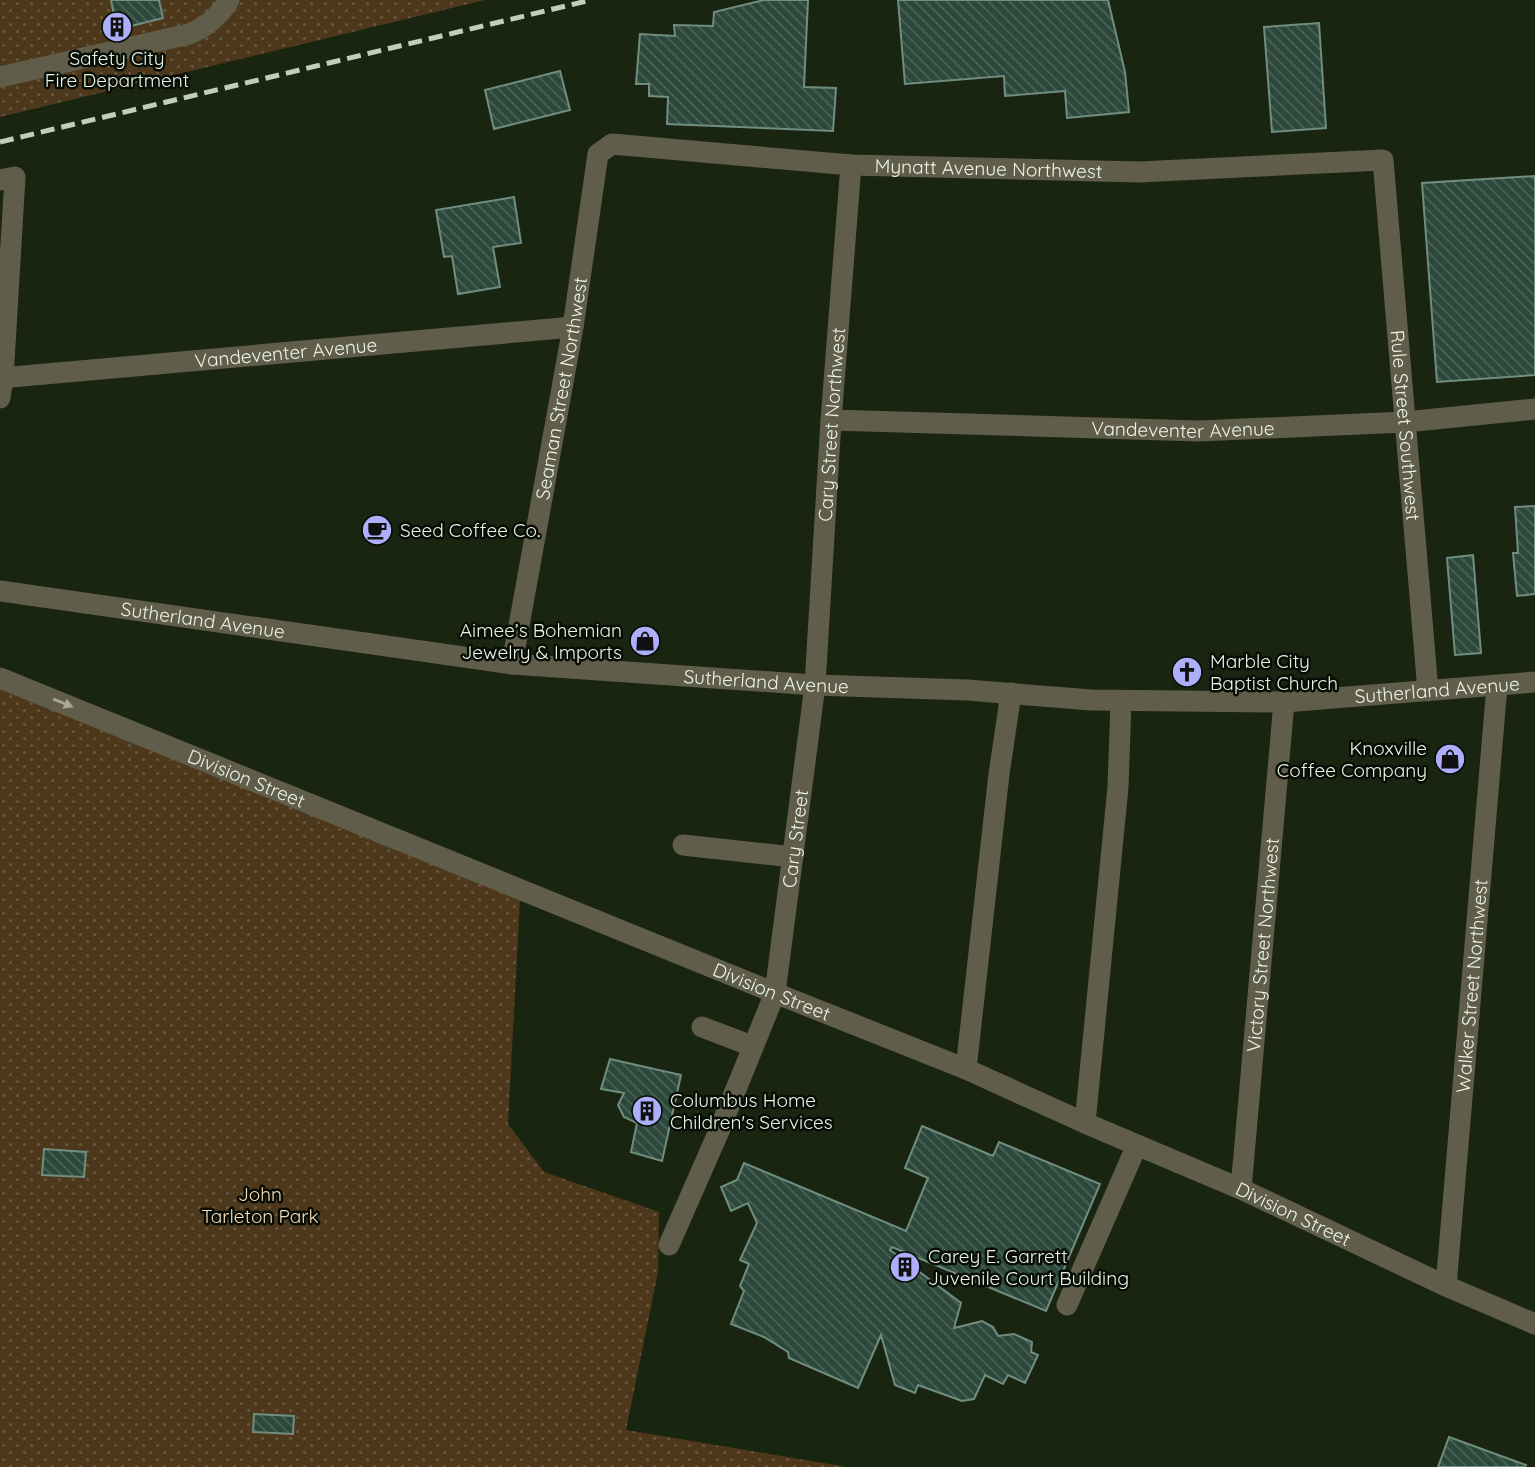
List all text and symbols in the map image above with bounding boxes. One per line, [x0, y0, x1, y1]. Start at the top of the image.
building icon: Safety City Fire Department [100, 10, 134, 44]
place label: Safety City Fire Department [45, 46, 189, 92]
street label: Mynatt Avenue Northwest [874, 154, 1103, 183]
street label: Seaman Street Northwest [530, 276, 592, 502]
street label: Cary Street Northwest [813, 326, 850, 522]
street label: Rule Street Southwest [1385, 329, 1426, 522]
street label: Vandeventer Avenue [193, 332, 378, 373]
street label: Vandeventer Avenue [1091, 416, 1275, 443]
cafe icon: Seed Coffee Co. [360, 513, 394, 547]
place label: Seed Coffee Co. [400, 518, 540, 542]
street label: Sutherland Avenue [119, 596, 287, 643]
place label: Aimee’s Bohemian Jewelry & Imports [460, 618, 622, 664]
shop icon: Aimee’s Bohemian Jewelry & Imports [628, 624, 662, 658]
place label: Marble City Baptist Church [1210, 649, 1338, 695]
church icon: Marble City Baptist Church [1170, 655, 1204, 689]
street label: Sutherland Avenue [683, 664, 849, 698]
street label: Sutherland Avenue [1354, 671, 1521, 708]
one-way arrow [53, 698, 74, 709]
place label: Knoxville Coffee Company [1277, 736, 1427, 782]
shop icon: Knoxville Coffee Company [1433, 742, 1467, 776]
street label: Division Street [184, 744, 309, 813]
street label: Cary Street [777, 788, 813, 889]
street label: Victory Street Northwest [1241, 837, 1284, 1053]
street label: Walker Street Northwest [1450, 878, 1493, 1094]
street label: Division Street [709, 957, 834, 1026]
place label: Columbus Home Children's Services [670, 1088, 833, 1134]
building icon: Columbus Home Children's Services [630, 1094, 664, 1128]
street label: Division Street [1232, 1176, 1355, 1251]
park label: John Tarleton Park [201, 1182, 319, 1228]
place label: Carey E. Garrett Juvenile Court Building [928, 1244, 1129, 1290]
building icon: Carey E. Garrett Juvenile Court Building [888, 1250, 922, 1284]

